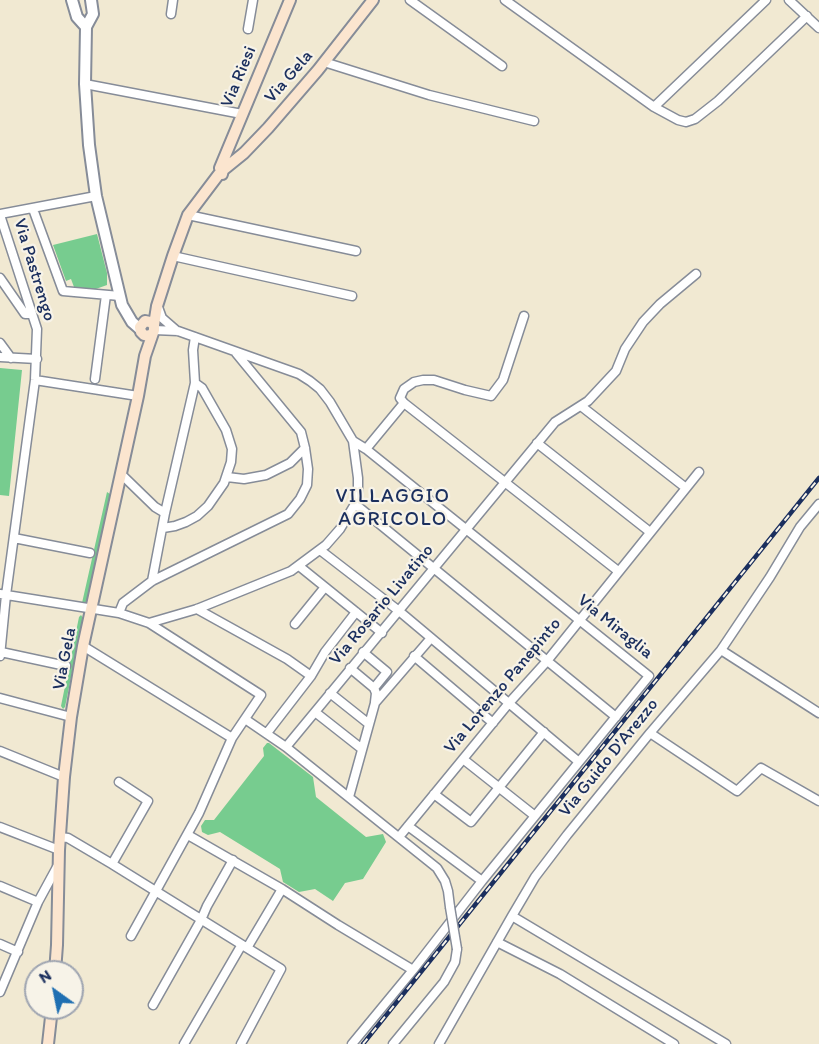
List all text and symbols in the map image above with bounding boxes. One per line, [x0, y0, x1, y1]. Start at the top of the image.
street label: Via Riesi [216, 43, 262, 111]
street label: Via Gela [260, 46, 318, 108]
street label: Via Pastrengo [8, 216, 60, 324]
district label: VILLAGGIO AGRICOLO [335, 485, 451, 532]
street label: Via Rosario Livatino [325, 540, 439, 670]
street label: Via Miraglia [573, 590, 657, 664]
street label: Via Lorenzo Panepinto [440, 614, 566, 758]
street label: Via Gela [48, 626, 82, 692]
street label: Via Guido D'Arezzo [555, 694, 663, 822]
north arrow [24, 960, 84, 1020]
text: N [35, 965, 55, 987]

